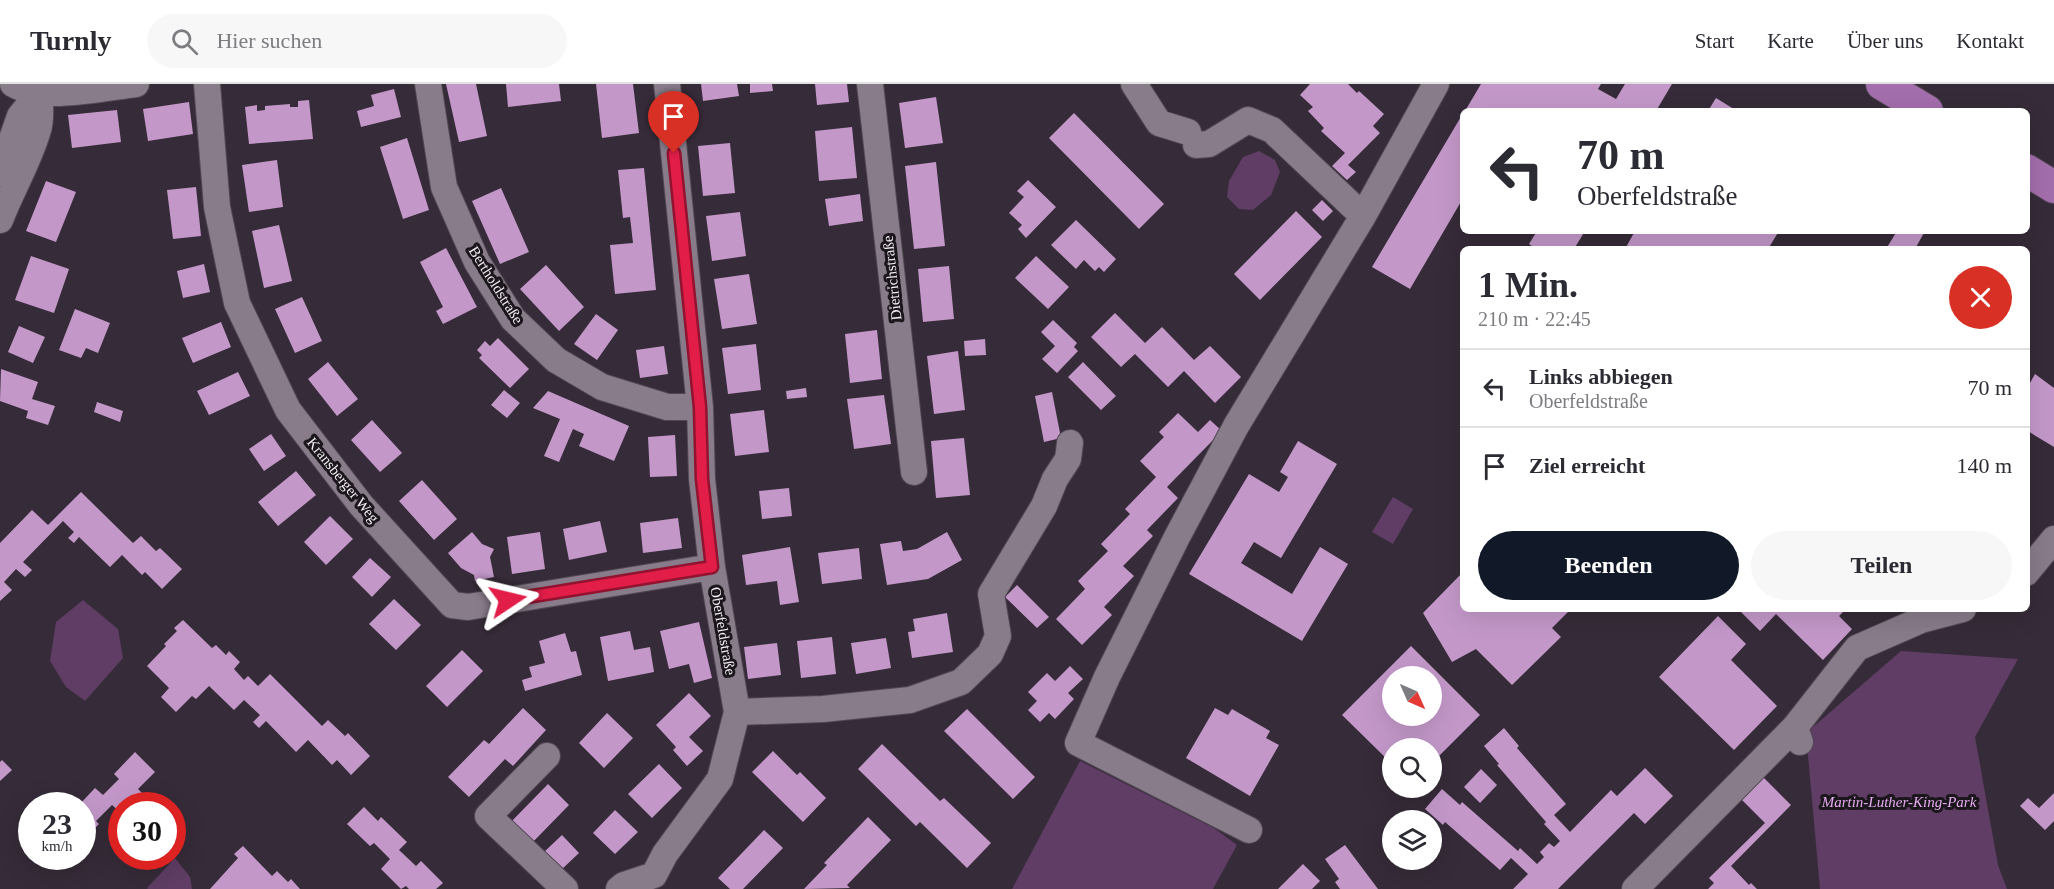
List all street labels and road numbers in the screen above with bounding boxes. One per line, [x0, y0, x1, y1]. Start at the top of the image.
street label: Dietrichstraße [880, 235, 904, 321]
street label: Bertholdstraße [466, 243, 526, 327]
street label: Kransberger Weg [304, 434, 382, 526]
street label: Oberfeldstraße [707, 586, 739, 677]

